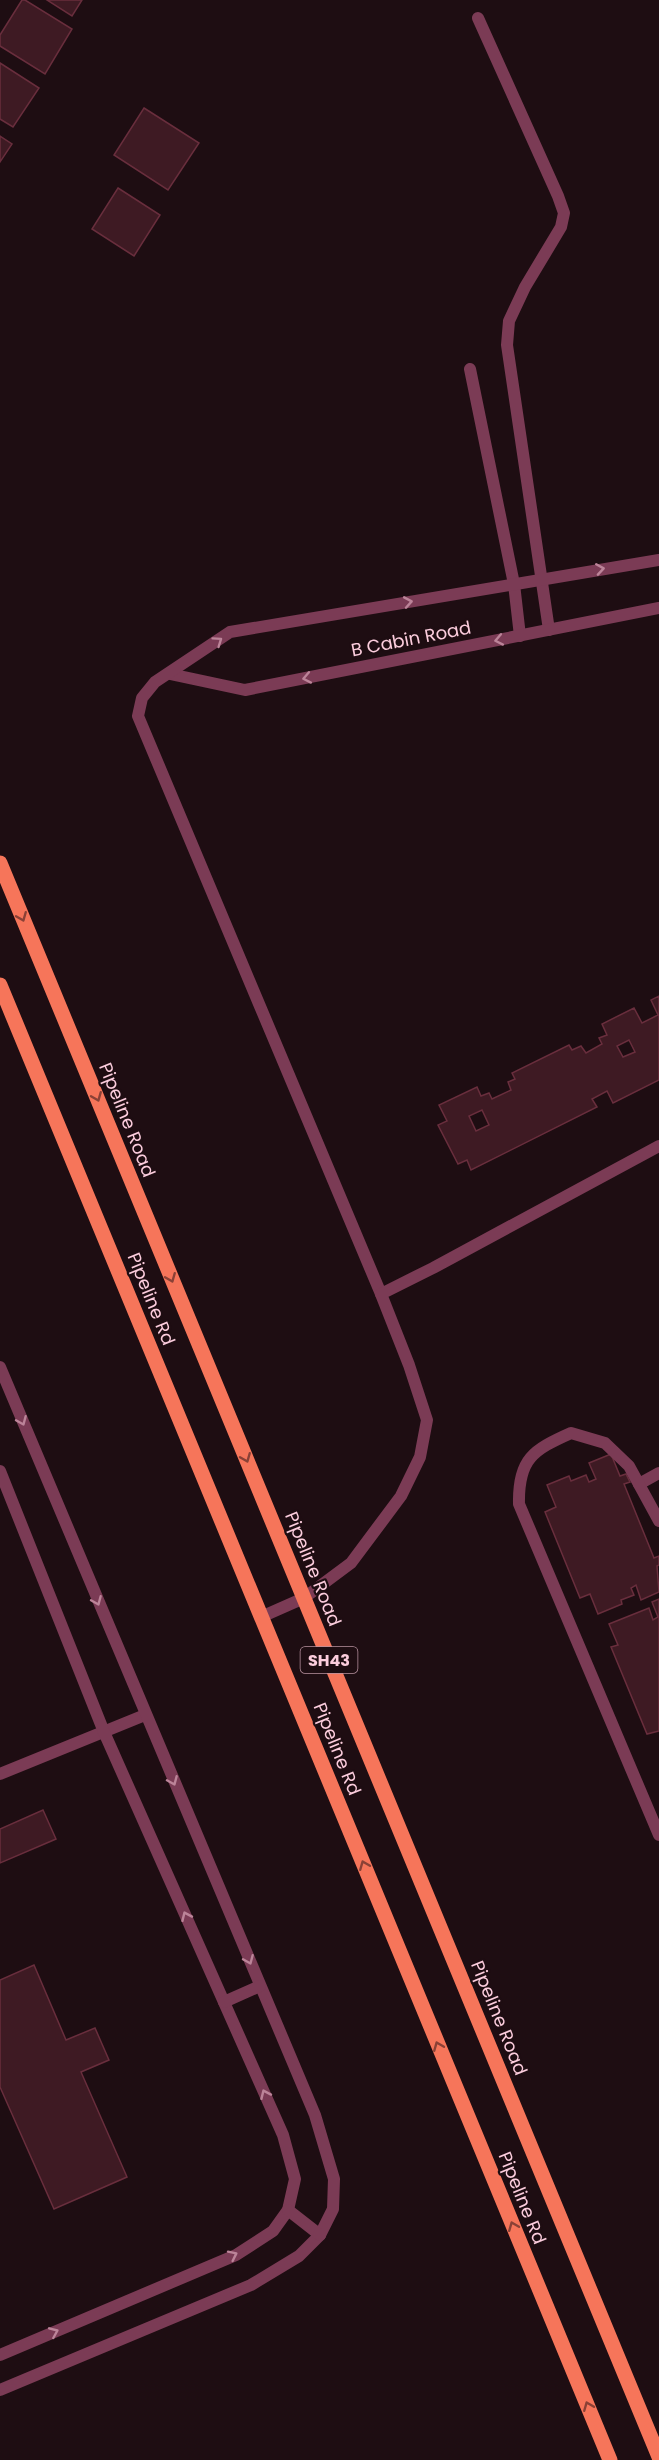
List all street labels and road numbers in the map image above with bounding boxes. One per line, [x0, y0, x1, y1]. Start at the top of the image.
street label: B Cabin Road [349, 615, 473, 662]
street label: Pipeline Road [93, 1059, 162, 1181]
street label: Pipeline Rd [122, 1249, 181, 1349]
street label: Pipeline Road [279, 1508, 348, 1630]
road number: SH43 [300, 1647, 358, 1673]
street label: Pipeline Rd [308, 1699, 367, 1799]
street label: Pipeline Road [465, 1957, 534, 2079]
street label: Pipeline Rd [493, 2148, 552, 2248]

